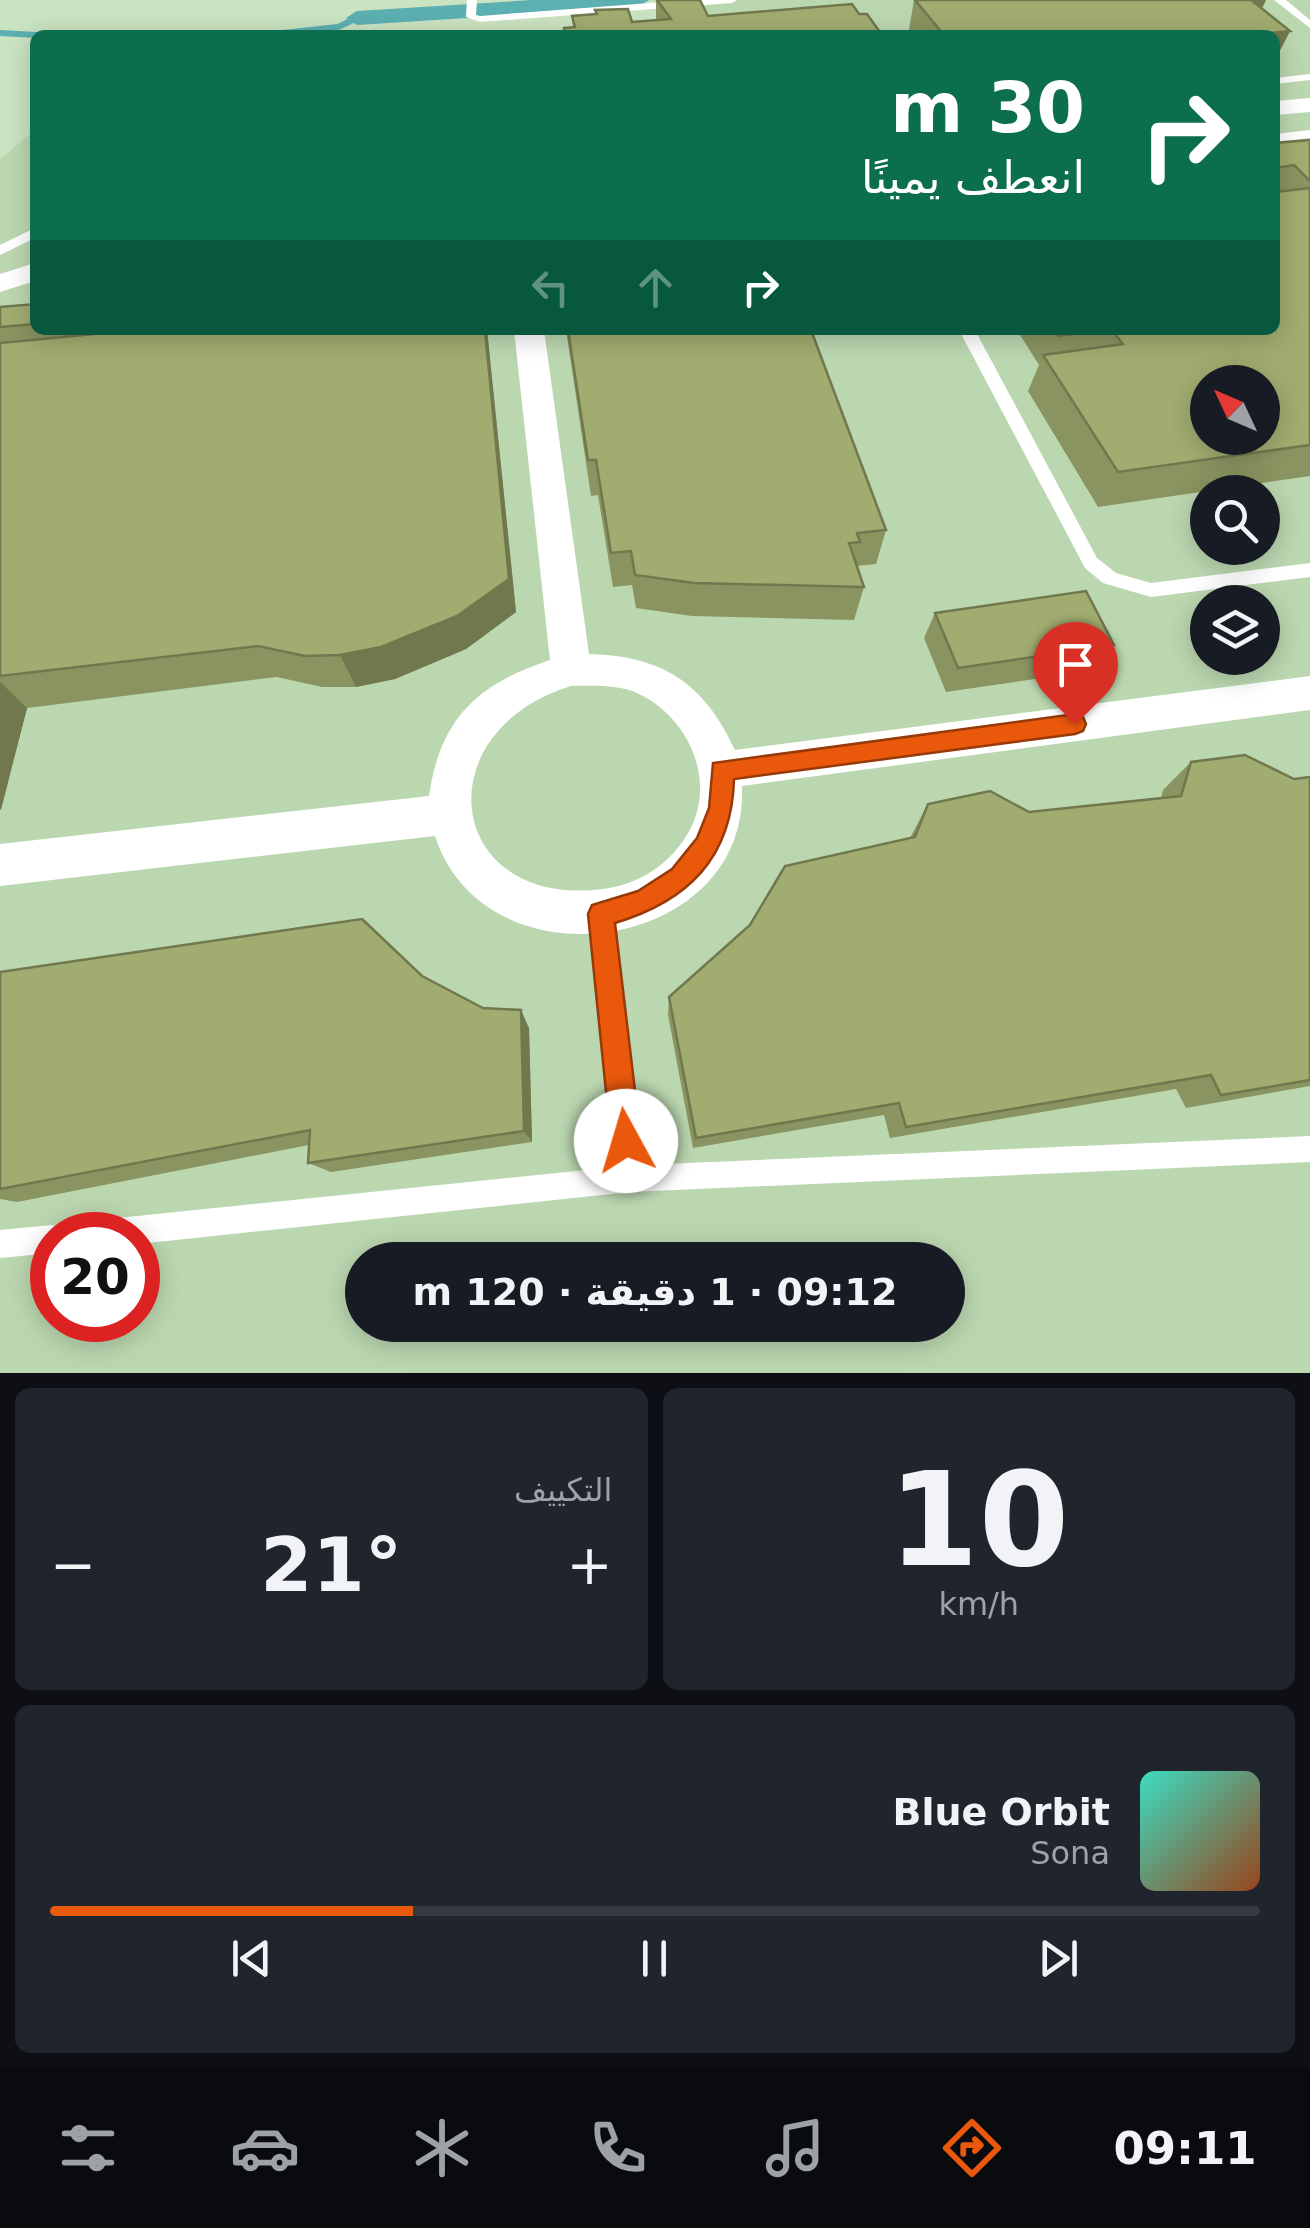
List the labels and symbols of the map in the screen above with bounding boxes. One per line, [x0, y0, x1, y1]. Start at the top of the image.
north arrow [1190, 365, 1280, 455]
pin [1033, 622, 1118, 725]
position arrow [574, 1089, 678, 1193]
speed limit sign: 20 [30, 1212, 160, 1342]

